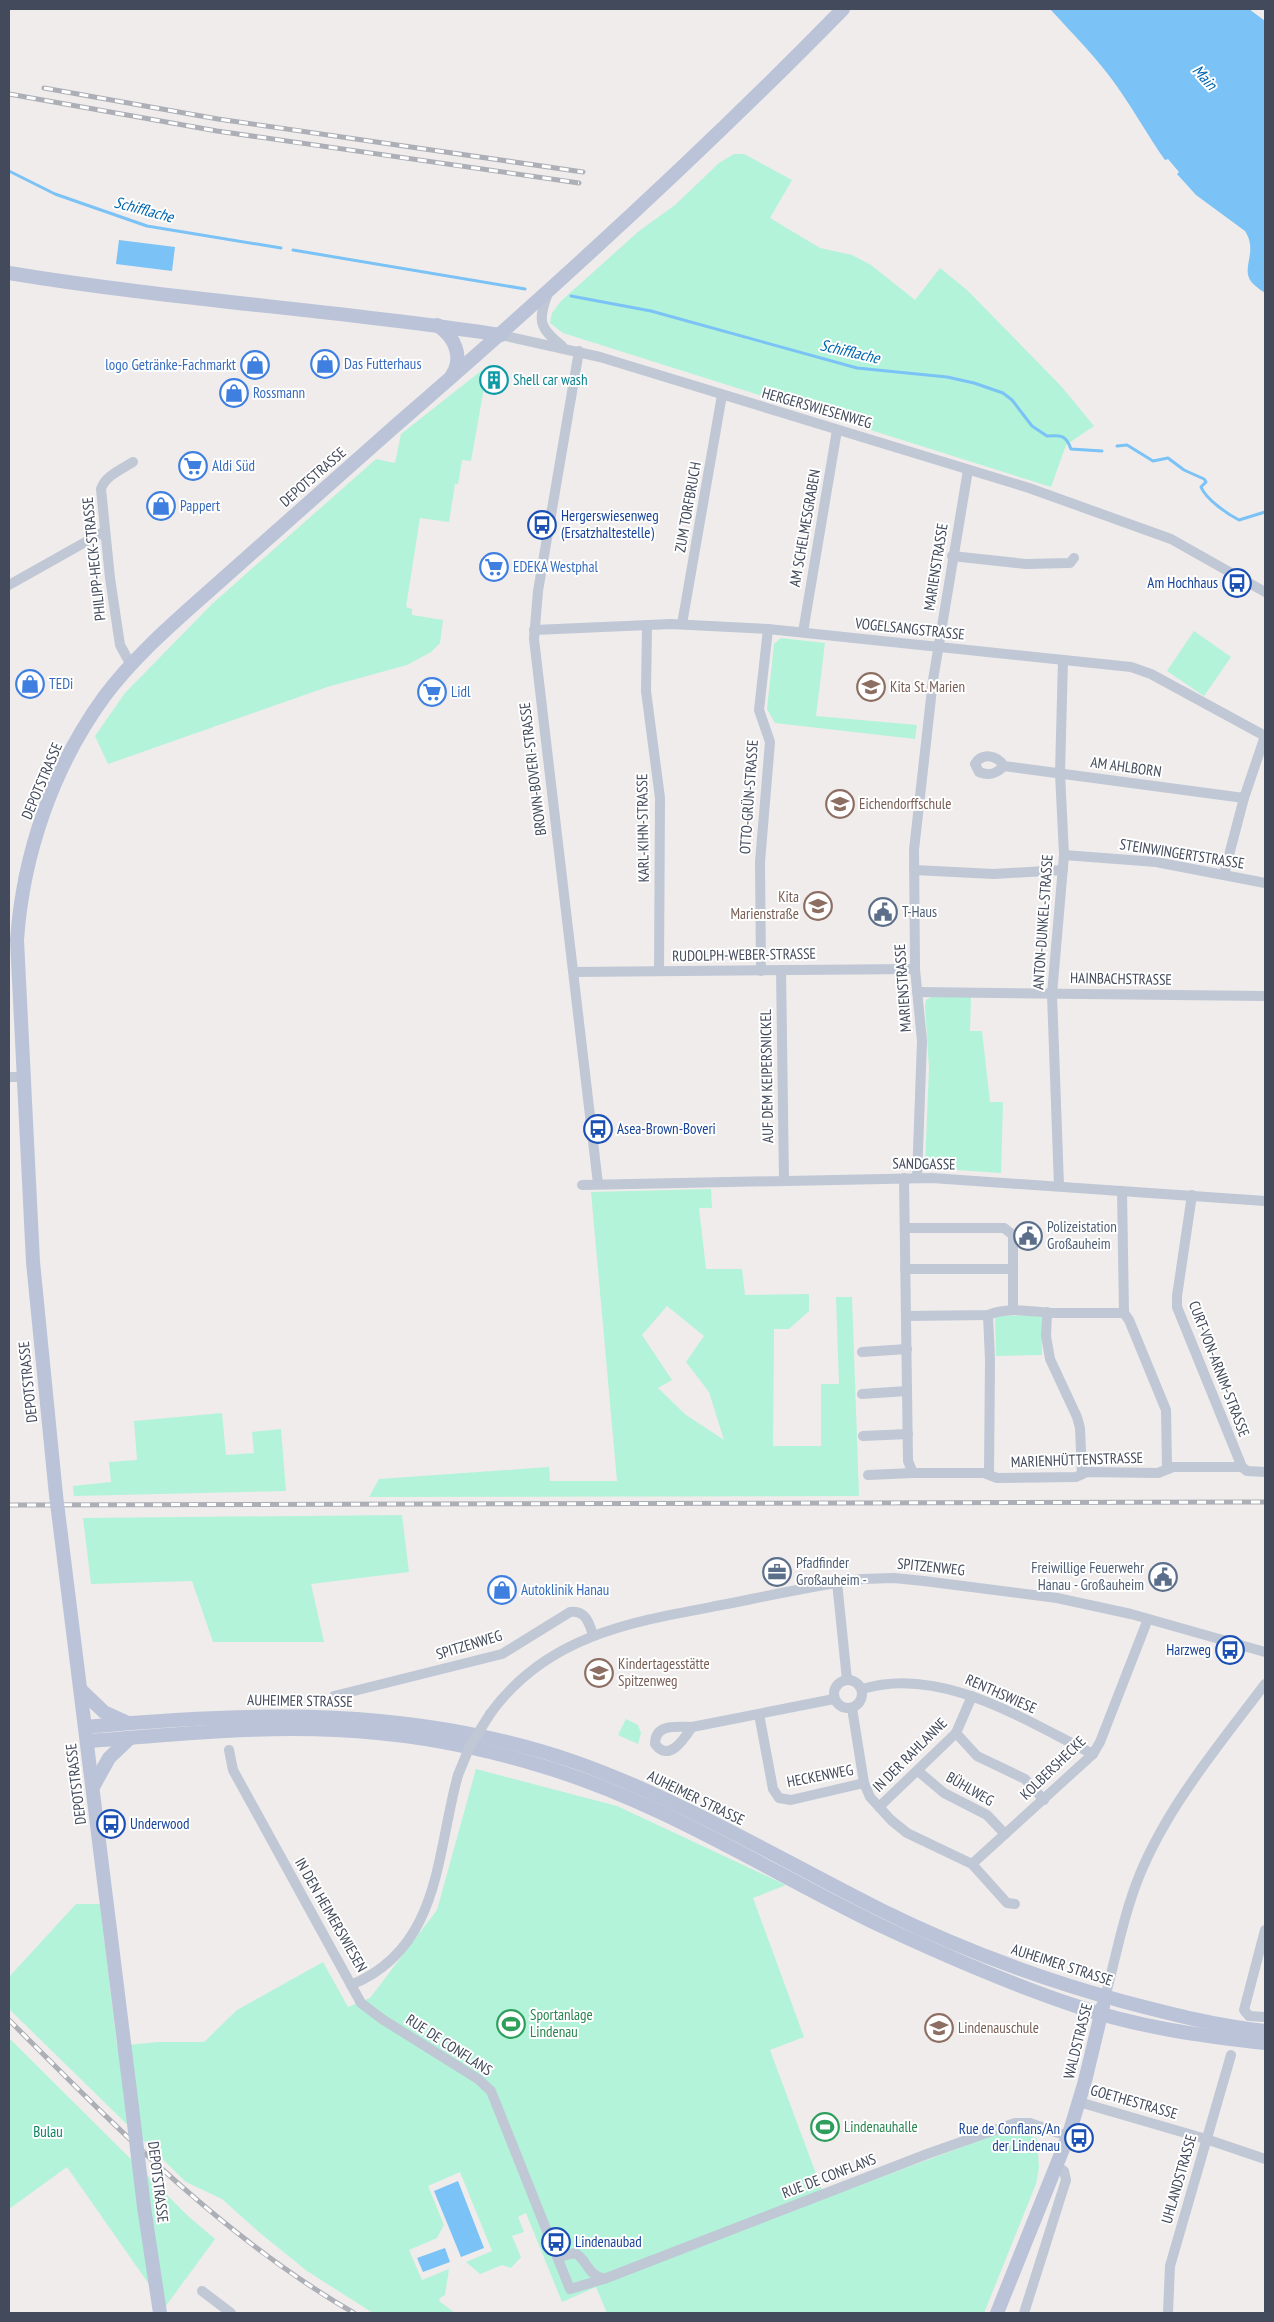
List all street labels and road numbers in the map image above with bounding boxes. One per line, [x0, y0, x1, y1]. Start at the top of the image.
street label: HERGERSWIESENWEG [760, 383, 874, 432]
street label: DEPOTSTRASSE [276, 443, 350, 511]
street label: ZUM TORFBRUCH [670, 460, 705, 554]
street label: AM SCHELMESGRABEN [785, 468, 824, 588]
street label: PHILIPP-HECK-STRASSE [78, 496, 109, 622]
street label: MARIENSTRASSE [919, 522, 952, 612]
street label: VOGELSANGSTRASSE [853, 613, 966, 644]
street label: BROWN-BOVERI-STRASSE [515, 701, 550, 837]
street label: OTTO-GRÜN-STRASSE [735, 739, 762, 855]
street label: DEPOTSTRASSE [17, 740, 66, 822]
street label: AM AHLBORN [1089, 752, 1163, 781]
street label: KARL-KIHN-STRASSE [632, 773, 653, 883]
street label: STEINWINGERTSTRASSE [1118, 834, 1246, 873]
street label: ANTON-DUNKEL-STRASSE [1028, 854, 1057, 990]
street label: MARIENSTRASSE [890, 943, 915, 1033]
street label: RUDOLPH-WEBER-STRASSE [672, 944, 816, 965]
street label: HAINBACHSTRASSE [1070, 968, 1172, 989]
street label: AUF DEM KEIPERSNICKEL [756, 1008, 777, 1143]
street label: SANDGASSE [892, 1153, 956, 1174]
street label: CURT-VON-ARNIM-STRASSE [1185, 1298, 1254, 1439]
street label: DEPOTSTRASSE [14, 1340, 41, 1424]
street label: MARIENHÜTTENSTRASSE [1011, 1448, 1143, 1471]
street label: SPITZENWEG [896, 1554, 966, 1580]
street label: SPITZENWEG [434, 1626, 504, 1664]
street label: RENTHSWIESE [963, 1669, 1040, 1718]
street label: AUHEIMER STRASSE [247, 1690, 353, 1711]
street label: IN DER RAHLANNE [868, 1713, 951, 1796]
street label: KOLBERSHECKE [1016, 1732, 1089, 1804]
street label: DEPOTSTRASSE [61, 1742, 90, 1826]
street label: HECKENWEG [785, 1760, 855, 1791]
street label: AUHEIMER STRASSE [645, 1766, 748, 1829]
street label: BÜHLWEG [943, 1767, 998, 1810]
street label: IN DEN HEIMERSWIESEN [291, 1854, 372, 1975]
street label: AUHEIMER STRASSE [1009, 1939, 1115, 1990]
street label: WALDSTRASSE [1059, 2001, 1096, 2081]
street label: RUE DE CONFLANS [403, 2010, 496, 2080]
street label: GOETHESTRASSE [1088, 2080, 1180, 2123]
street label: UHLANDSTRASSE [1157, 2132, 1200, 2225]
street label: DEPOTSTRASSE [144, 2140, 173, 2224]
street label: RUE DE CONFLANS [779, 2149, 878, 2202]

